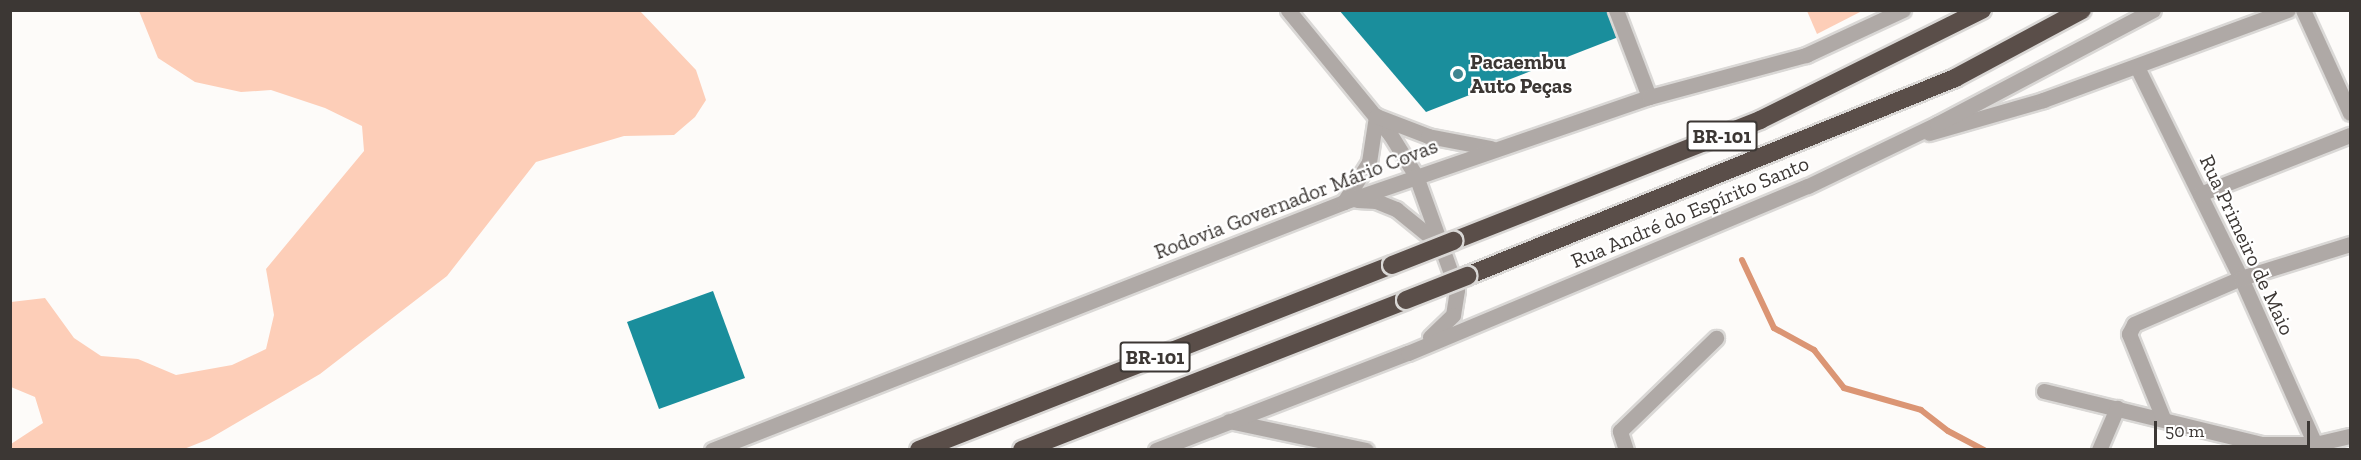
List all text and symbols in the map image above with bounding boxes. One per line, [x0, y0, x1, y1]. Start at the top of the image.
place label: Pacaembu Auto Peças [1470, 49, 1572, 99]
marker: Pacaembu Auto Peças [1451, 67, 1465, 81]
road number: BR-101 [1686, 119, 1758, 153]
street label: Rodovia Governador Mário Covas [1151, 133, 1441, 265]
street label: Rua André do Espírito Santo [1567, 150, 1813, 274]
street label: Rua Primeiro de Maio [2194, 151, 2300, 339]
road number: BR-101 [1119, 340, 1191, 374]
scale bar [2157, 409, 2313, 447]
text: 50 m [2165, 420, 2204, 442]

